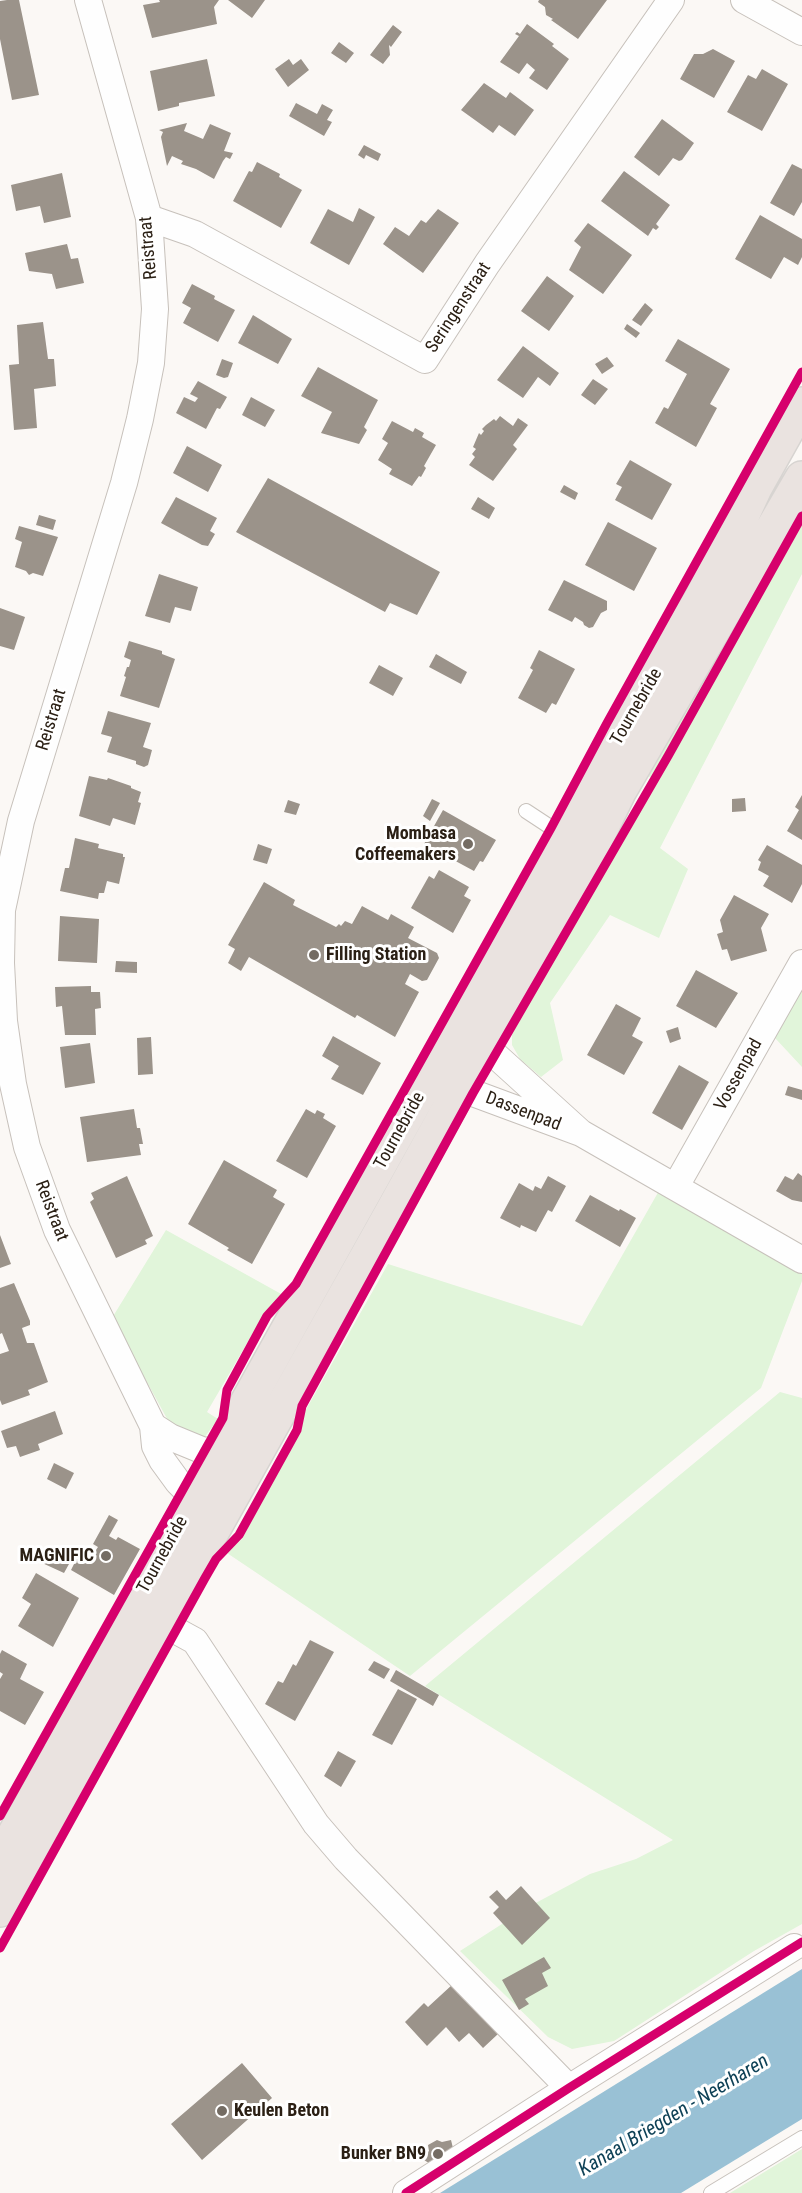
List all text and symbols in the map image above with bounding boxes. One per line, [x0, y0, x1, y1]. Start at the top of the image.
street label: Reistraat [135, 215, 163, 281]
street label: Seringenstraat [422, 259, 496, 357]
street label: Tournebride [606, 665, 668, 749]
street label: Reistraat [32, 687, 72, 753]
place label: Mombasa Coffeemakers [355, 823, 456, 866]
marker: Mombasa Coffeemakers [461, 837, 475, 851]
place label: Filling Station [326, 944, 426, 966]
marker: Filling Station [307, 948, 321, 962]
street label: Vossenpad [710, 1035, 768, 1115]
street label: Dassenpad [482, 1088, 564, 1136]
street label: Tournebride [370, 1089, 430, 1173]
street label: Reistraat [30, 1178, 72, 1244]
street label: Tournebride [133, 1513, 193, 1597]
place label: MAGNIFIC [20, 1545, 94, 1567]
marker: MAGNIFIC [99, 1549, 113, 1563]
water label: Kanaal Briegden - Neerharen [575, 2050, 773, 2182]
place label: Keulen Beton [234, 2100, 329, 2122]
marker: Keulen Beton [215, 2104, 229, 2118]
place label: Bunker BN9 [341, 2143, 426, 2165]
marker: Bunker BN9 [431, 2147, 445, 2161]

